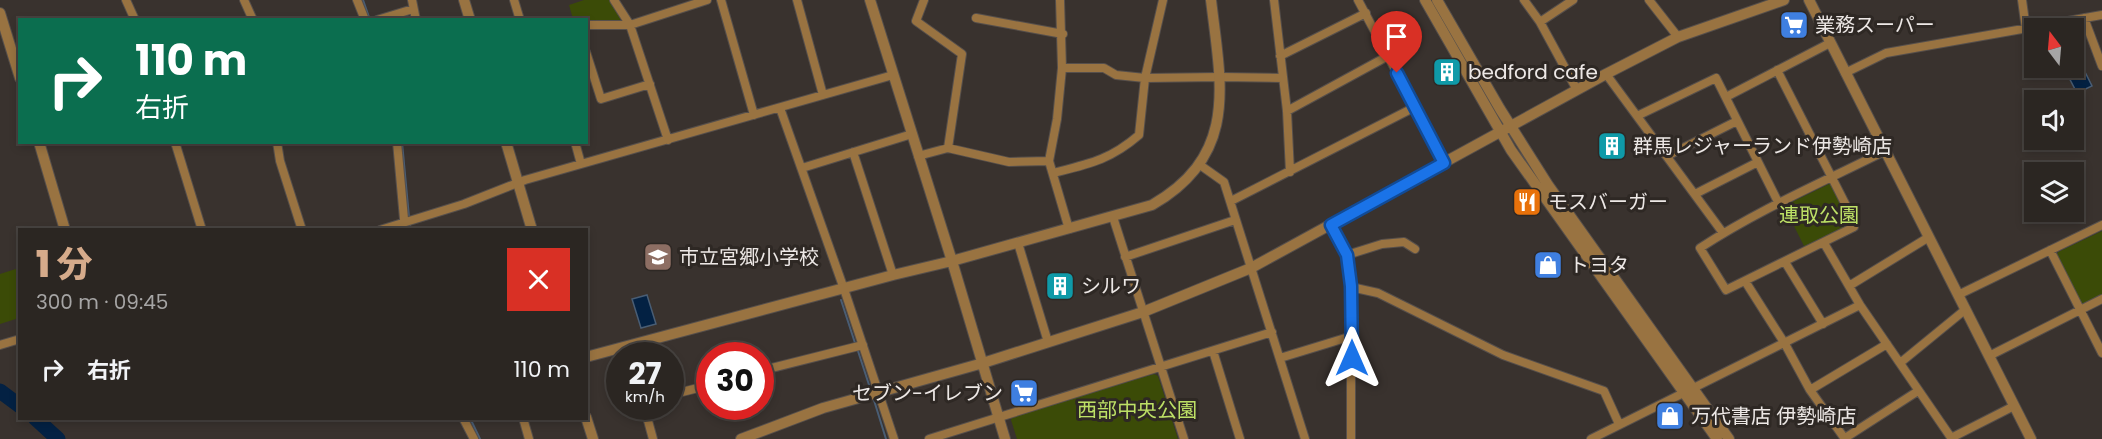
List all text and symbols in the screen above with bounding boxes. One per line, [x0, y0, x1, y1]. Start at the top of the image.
supermarket icon: 業務スーパー [1778, 9, 1810, 41]
pin [1371, 11, 1422, 73]
place label: 業務スーパー [1815, 11, 1935, 39]
north arrow [2024, 18, 2084, 78]
map controls [2024, 18, 2084, 222]
icon: arrive [1380, 20, 1413, 53]
text: 110 m [135, 31, 247, 90]
icon: right [36, 42, 114, 120]
building icon: bedford cafe [1431, 56, 1463, 88]
place label: bedford cafe [1468, 58, 1598, 86]
text: 右折 [135, 89, 189, 126]
button: sound [2024, 90, 2084, 150]
building icon: 群馬レジャーランド伊勢崎店 [1596, 130, 1628, 162]
place label: 群馬レジャーランド伊勢崎店 [1633, 132, 1892, 160]
button: layers [2024, 162, 2084, 222]
restaurant icon: モスバーガー [1511, 186, 1543, 218]
place label: モスバーガー [1548, 188, 1668, 216]
park label: 連取公園 [1779, 201, 1859, 229]
text: 1 分 [36, 239, 93, 290]
school or university icon: 市立宮郷小学校 [642, 241, 674, 273]
place label: 市立宮郷小学校 [679, 243, 819, 271]
button: close [507, 248, 570, 311]
shop icon: トヨタ [1532, 249, 1564, 281]
place label: トヨタ [1569, 251, 1629, 279]
building icon: シルワ [1044, 270, 1076, 302]
place label: シルワ [1081, 272, 1141, 300]
text: 300 m · 09:45 [36, 288, 168, 316]
position arrow [1320, 326, 1384, 390]
speed limit sign: 30 [696, 342, 774, 420]
text: 27 [628, 352, 662, 395]
icon: right [36, 353, 69, 386]
text: 110 m [514, 354, 570, 385]
text: 右折 [87, 355, 131, 386]
supermarket icon: セブン-イレブン [1008, 377, 1040, 409]
place label: セブン-イレブン [852, 379, 1003, 407]
text: km/h [625, 386, 665, 407]
park label: 西部中央公園 [1077, 396, 1197, 424]
shop icon: 万代書店 伊勢崎店 [1654, 400, 1686, 432]
place label: 万代書店 伊勢崎店 [1691, 402, 1856, 430]

